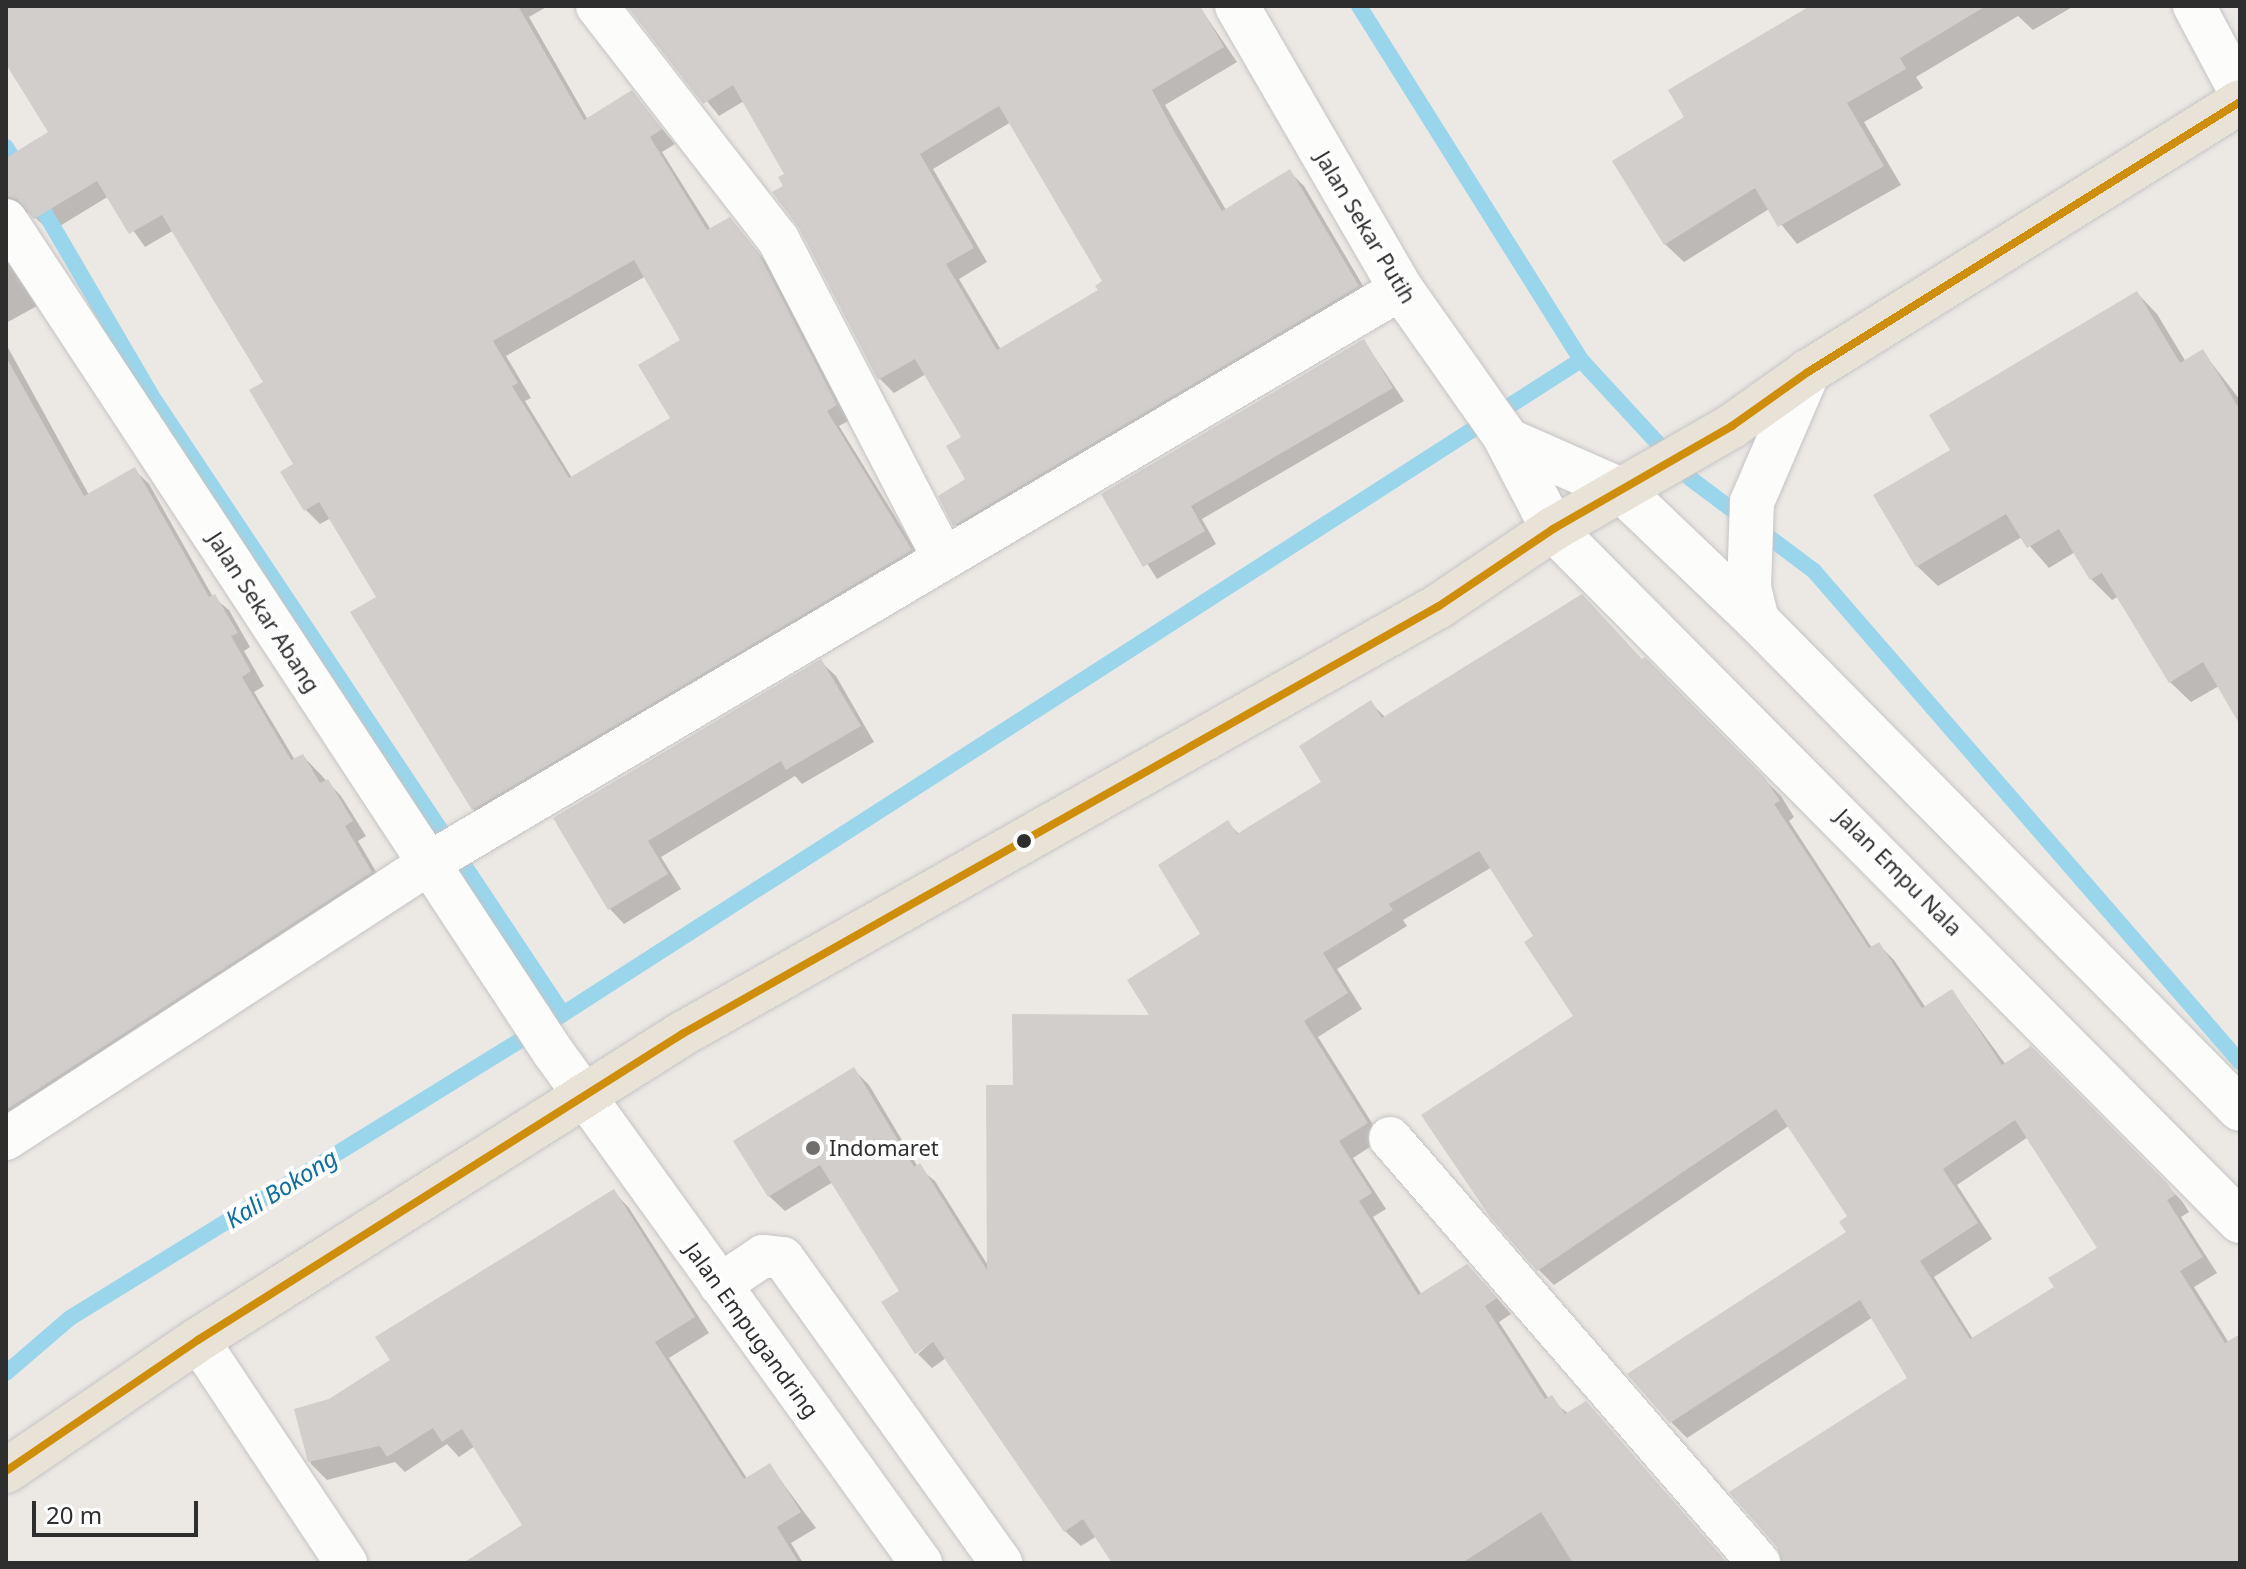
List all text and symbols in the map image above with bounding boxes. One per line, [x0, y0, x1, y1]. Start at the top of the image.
street label: Jalan Sekar Putih [1310, 146, 1422, 308]
street label: Jalan Sekar Abang [202, 527, 326, 697]
street label: Jalan Empu Nala [1830, 803, 1968, 941]
unlabelled marker [1016, 833, 1032, 849]
place label: Indomaret [829, 1135, 939, 1161]
marker: Indomaret [804, 1139, 822, 1157]
water label: Kali Bokong [220, 1142, 342, 1234]
street label: Jalan Empugandring [679, 1237, 825, 1423]
scale bar [36, 1485, 202, 1535]
text: 20 m [46, 1498, 102, 1531]

